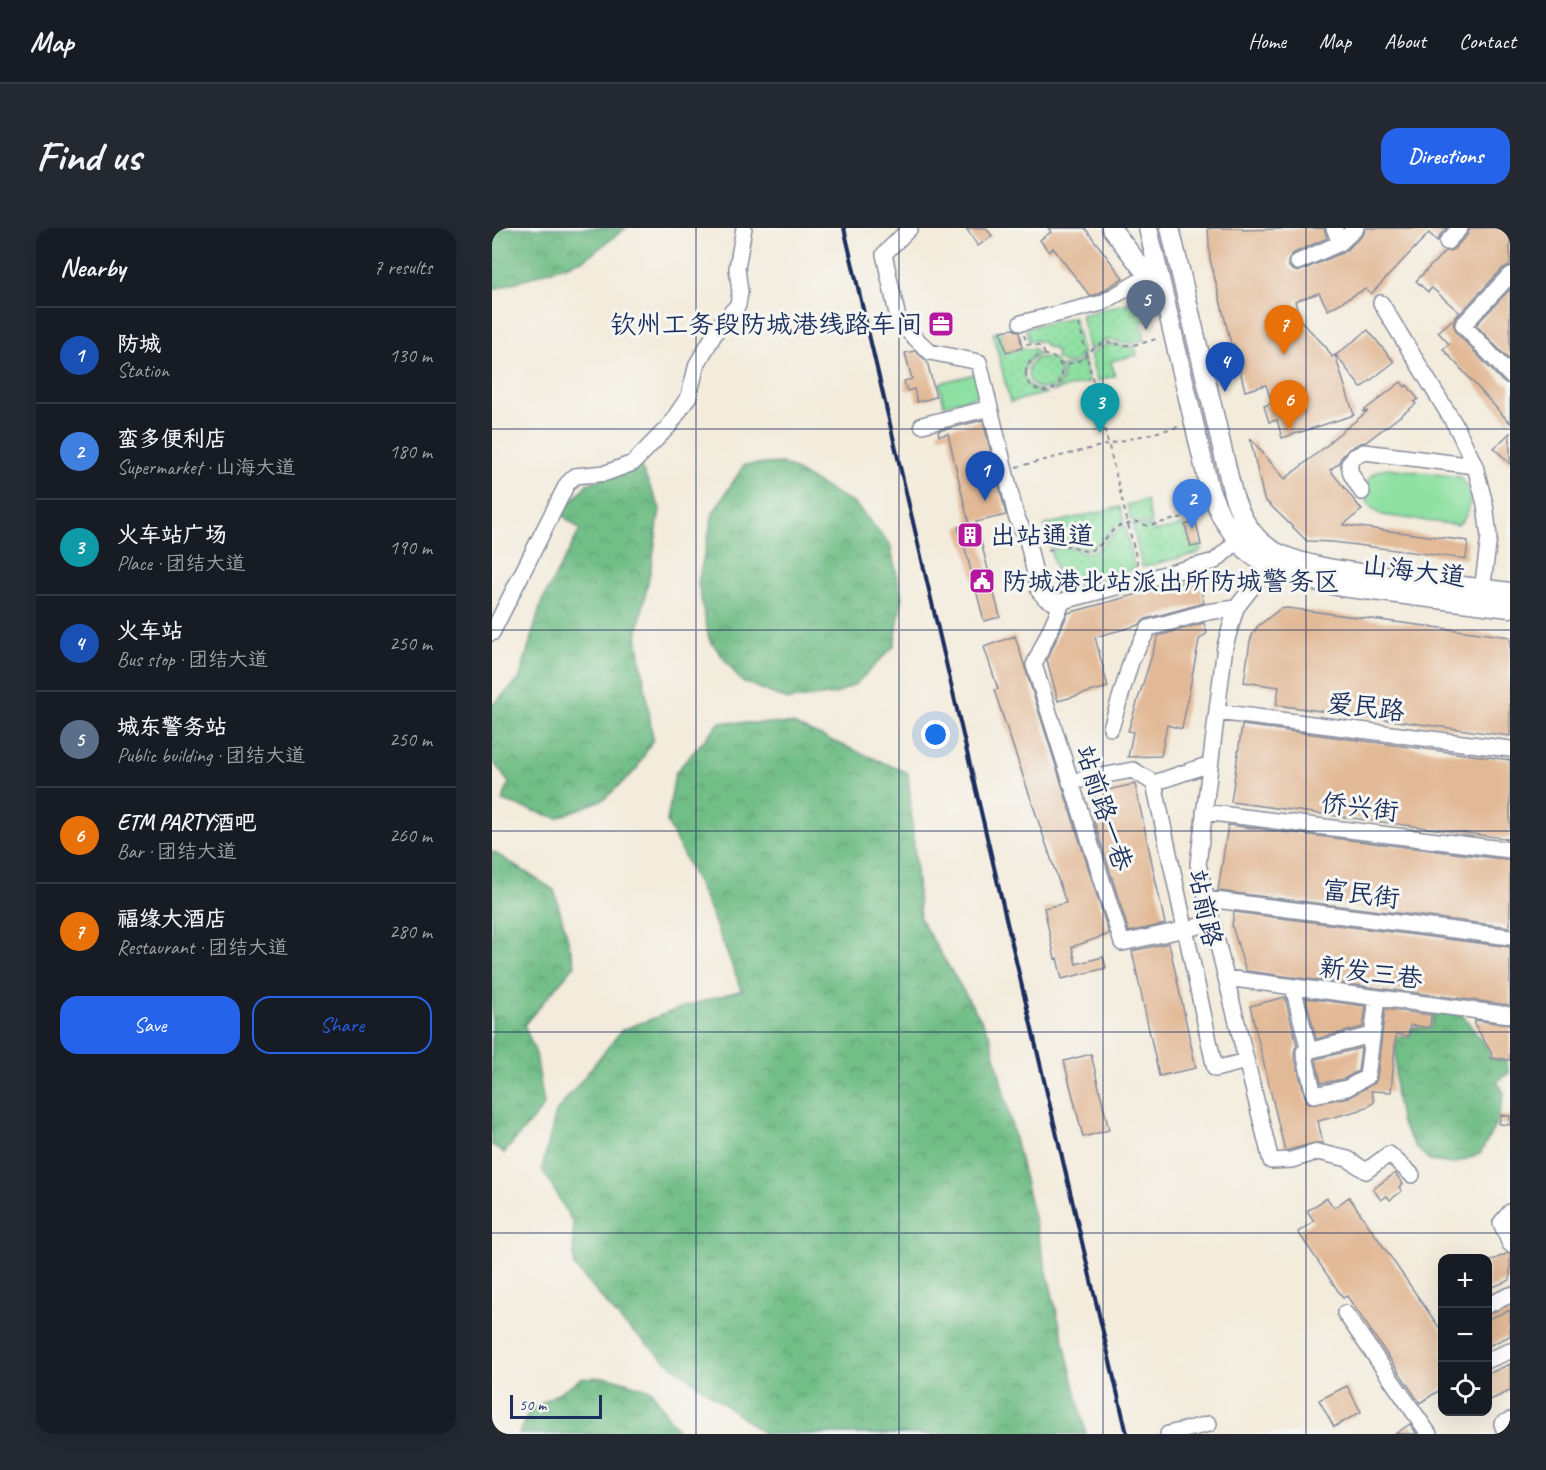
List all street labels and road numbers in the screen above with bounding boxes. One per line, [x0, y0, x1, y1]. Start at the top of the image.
street label: 山海大道 [1360, 548, 1468, 594]
street label: 爱民路 [1325, 686, 1407, 728]
street label: 站前路一巷 [1068, 741, 1140, 875]
street label: 侨兴街 [1319, 786, 1401, 828]
street label: 站前路 [1181, 866, 1229, 950]
street label: 富民街 [1320, 873, 1402, 915]
street label: 新发三巷 [1317, 950, 1425, 996]

